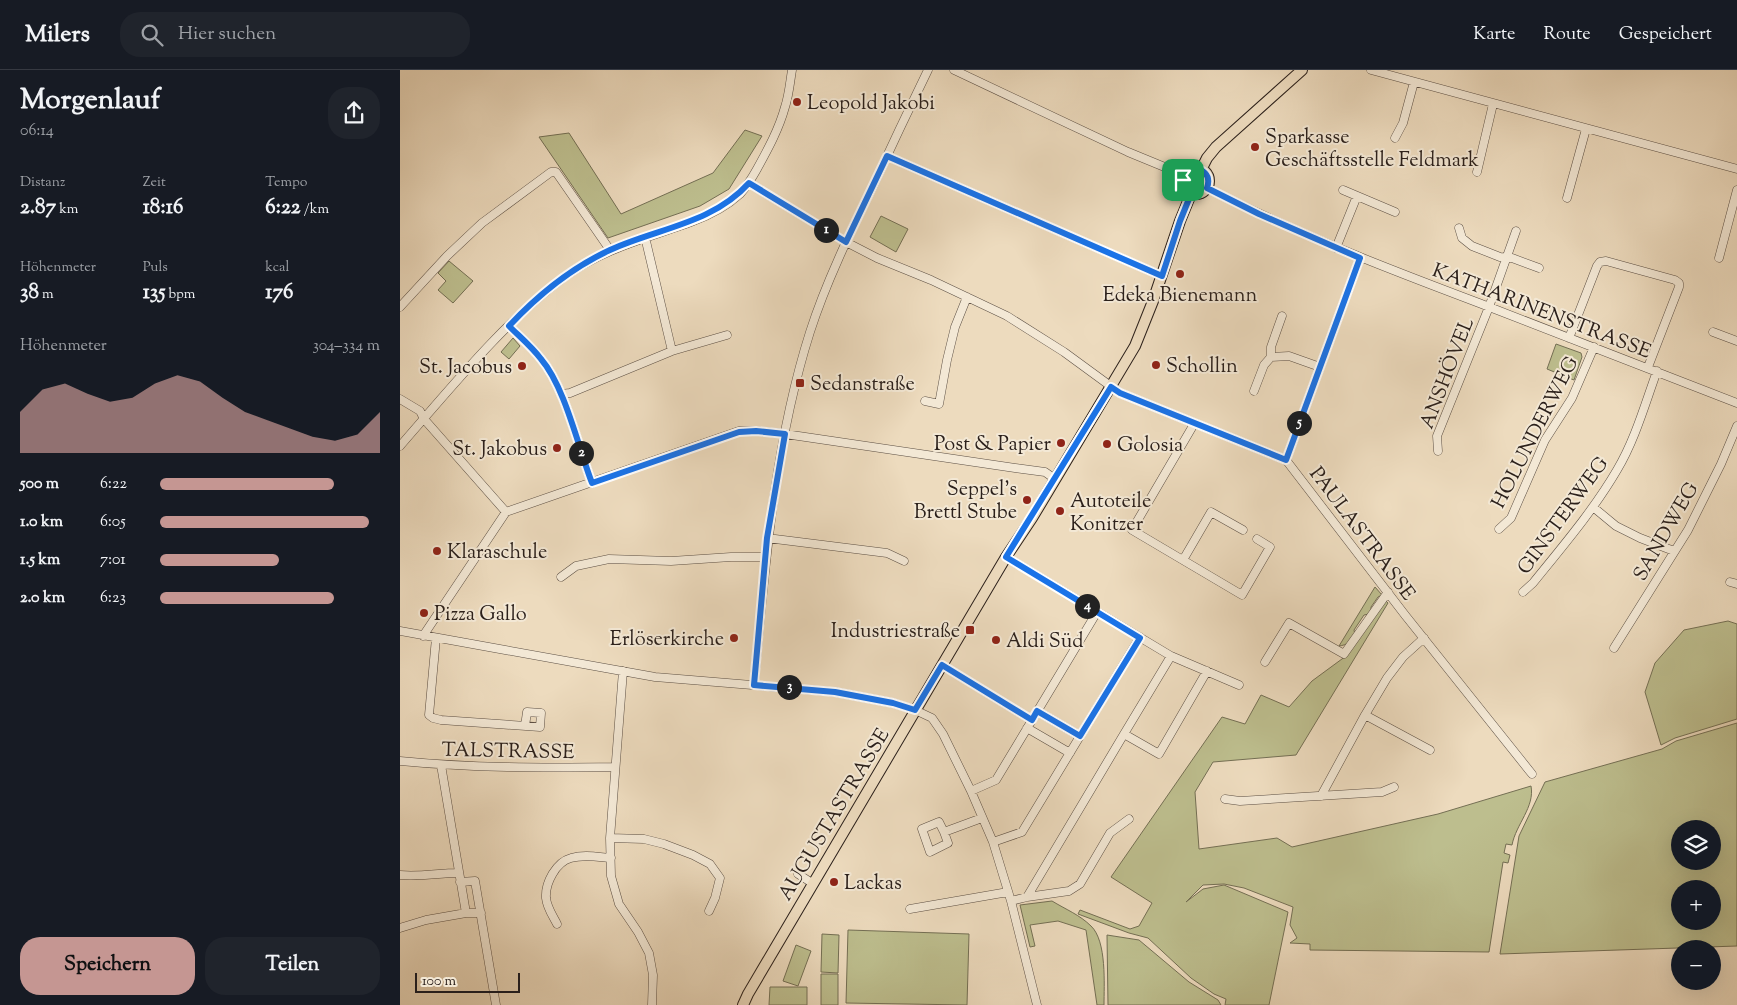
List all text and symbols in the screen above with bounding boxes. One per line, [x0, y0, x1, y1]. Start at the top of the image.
search box [120, 12, 470, 57]
text: Milers [25, 18, 90, 52]
icon: search [138, 21, 166, 49]
text: Hier suchen [178, 21, 276, 48]
text: Karte [1473, 22, 1516, 48]
text: Route [1544, 22, 1591, 48]
text: Gespeichert [1619, 22, 1712, 48]
text: Morgenlauf [20, 81, 160, 121]
button: share [328, 87, 380, 139]
place label: Leopold Jakobi [807, 90, 935, 119]
marker: Leopold Jakobi [791, 96, 803, 108]
text: 06:14 [20, 120, 54, 143]
place label: Sparkasse Geschäftsstelle Feldmark [1265, 124, 1479, 176]
marker: Sparkasse Geschäftsstelle Feldmark [1249, 141, 1261, 153]
pin [1162, 159, 1204, 201]
icon: arrive [1169, 166, 1197, 194]
text: Distanz [20, 173, 65, 193]
text: Zeit [143, 173, 166, 193]
text: Tempo [265, 173, 307, 193]
text: 2.87 [20, 193, 56, 223]
text: 18:16 [143, 193, 183, 223]
text: 6:22 [265, 193, 301, 223]
text: km [56, 200, 78, 220]
text: /km [301, 200, 329, 220]
pin: 1 [814, 218, 838, 242]
text: 1 [824, 220, 829, 240]
street label: KATHARINENSTRASSE [1428, 257, 1655, 367]
text: Höhenmeter [20, 258, 96, 278]
text: Puls [143, 258, 168, 278]
text: kcal [265, 258, 289, 278]
marker: Edeka Bienemann [1174, 268, 1186, 280]
text: 38 [20, 278, 39, 308]
text: 135 [143, 278, 165, 308]
text: 176 [265, 278, 293, 308]
place label: Edeka Bienemann [1103, 282, 1257, 311]
text: m [39, 285, 54, 305]
text: bpm [165, 285, 195, 305]
street label: ANSHÖVEL [1413, 314, 1483, 434]
text: Höhenmeter [20, 335, 107, 358]
text: 304–334 m [312, 335, 380, 358]
street label: HOLUNDERWEG [1485, 352, 1587, 514]
place label: Schollin [1166, 353, 1238, 382]
place label: St. Jacobus [419, 354, 512, 383]
marker: Schollin [1150, 359, 1162, 371]
marker: St. Jacobus [516, 360, 528, 372]
place label: Sedanstraße [810, 371, 915, 400]
marker: Sedanstraße [794, 377, 806, 389]
pin: 5 [1286, 410, 1312, 436]
text: 5 [1297, 413, 1302, 433]
place label: Post & Papier [934, 431, 1051, 460]
place label: Golosia [1117, 432, 1183, 461]
place label: St. Jakobus [452, 436, 547, 465]
marker: Post & Papier [1055, 437, 1067, 449]
marker: Golosia [1101, 438, 1113, 450]
pin: 2 [568, 440, 594, 466]
marker: St. Jakobus [551, 442, 563, 454]
text: 2 [578, 443, 585, 463]
street label: GINSTERWEG [1511, 452, 1617, 581]
street label: PAULASTRASSE [1301, 461, 1421, 608]
text: 500 m [20, 473, 59, 496]
text: 6:22 [100, 473, 127, 496]
place label: Seppel’s Brettl Stube [914, 476, 1017, 528]
street label: SANDWEG [1627, 478, 1707, 587]
place label: Autoteile Konitzer [1070, 488, 1151, 540]
marker: Seppel’s Brettl Stube [1021, 494, 1033, 506]
marker: Autoteile Konitzer [1054, 505, 1066, 517]
text: 1.0 km [20, 511, 63, 534]
text: 6:05 [100, 511, 126, 534]
place label: Klaraschule [447, 539, 547, 568]
marker: Klaraschule [431, 545, 443, 557]
text: 1.5 km [20, 549, 60, 572]
text: 7:01 [100, 549, 126, 572]
text: 2.0 km [20, 587, 65, 610]
text: 6:23 [100, 587, 126, 610]
pin: 4 [1074, 594, 1100, 618]
text: 4 [1084, 596, 1091, 616]
place label: Pizza Gallo [434, 601, 527, 630]
marker: Pizza Gallo [418, 607, 430, 619]
place label: Industriestraße [831, 618, 960, 647]
marker: Industriestraße [964, 624, 976, 636]
place label: Erlöserkirche [610, 626, 724, 655]
place label: Aldi Süd [1006, 628, 1084, 657]
marker: Erlöserkirche [728, 632, 740, 644]
marker: Aldi Süd [990, 634, 1002, 646]
pin: 3 [776, 674, 802, 700]
text: 3 [787, 677, 792, 697]
street label: AUGUSTASTRASSE [772, 724, 898, 907]
street label: TALSTRASSE [441, 737, 575, 768]
map controls [1671, 820, 1721, 990]
button: layers [1671, 820, 1721, 870]
place label: Lackas [844, 870, 902, 899]
marker: Lackas [828, 876, 840, 888]
button: + [1671, 880, 1721, 930]
button: Speichern [20, 937, 195, 995]
button: Teilen [205, 937, 380, 995]
button: − [1671, 940, 1721, 990]
scale bar [415, 970, 520, 993]
text: 100 m [422, 972, 456, 992]

